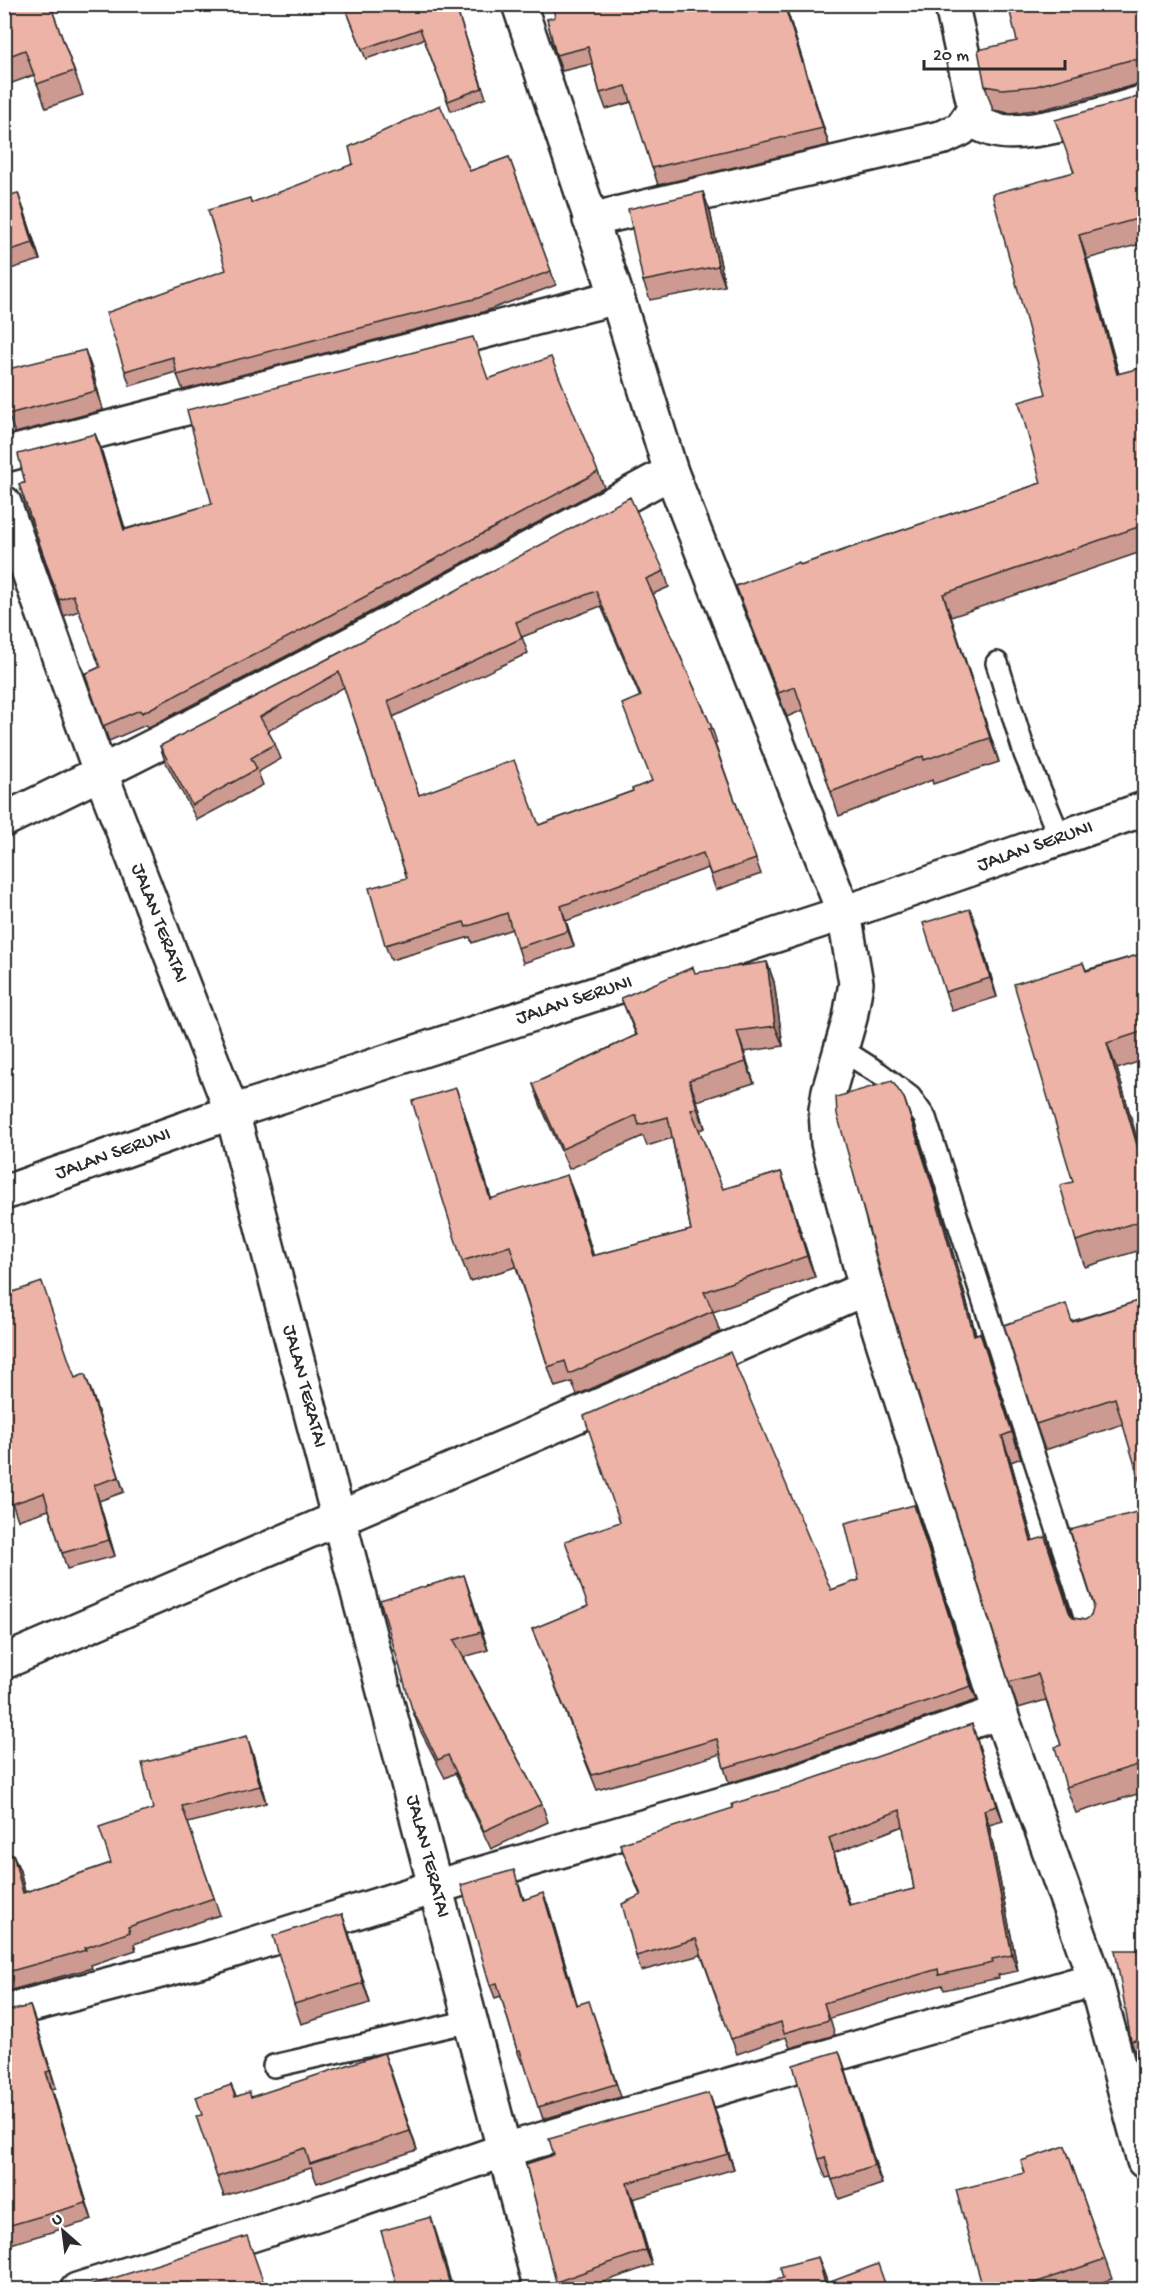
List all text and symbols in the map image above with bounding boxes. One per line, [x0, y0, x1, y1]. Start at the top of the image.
scale bar [924, 33, 1065, 71]
text: 20 m [933, 46, 969, 67]
street label: JALAN SERUNI [974, 816, 1096, 877]
street label: JALAN TERATAI [125, 860, 192, 986]
street label: JALAN SERUNI [513, 971, 635, 1030]
street label: JALAN SERUNI [52, 1123, 174, 1185]
street label: JALAN TERATAI [277, 1322, 331, 1450]
street label: JALAN TERATAI [400, 1793, 454, 1920]
north arrow [33, 2201, 93, 2261]
text: U [49, 2210, 67, 2231]

